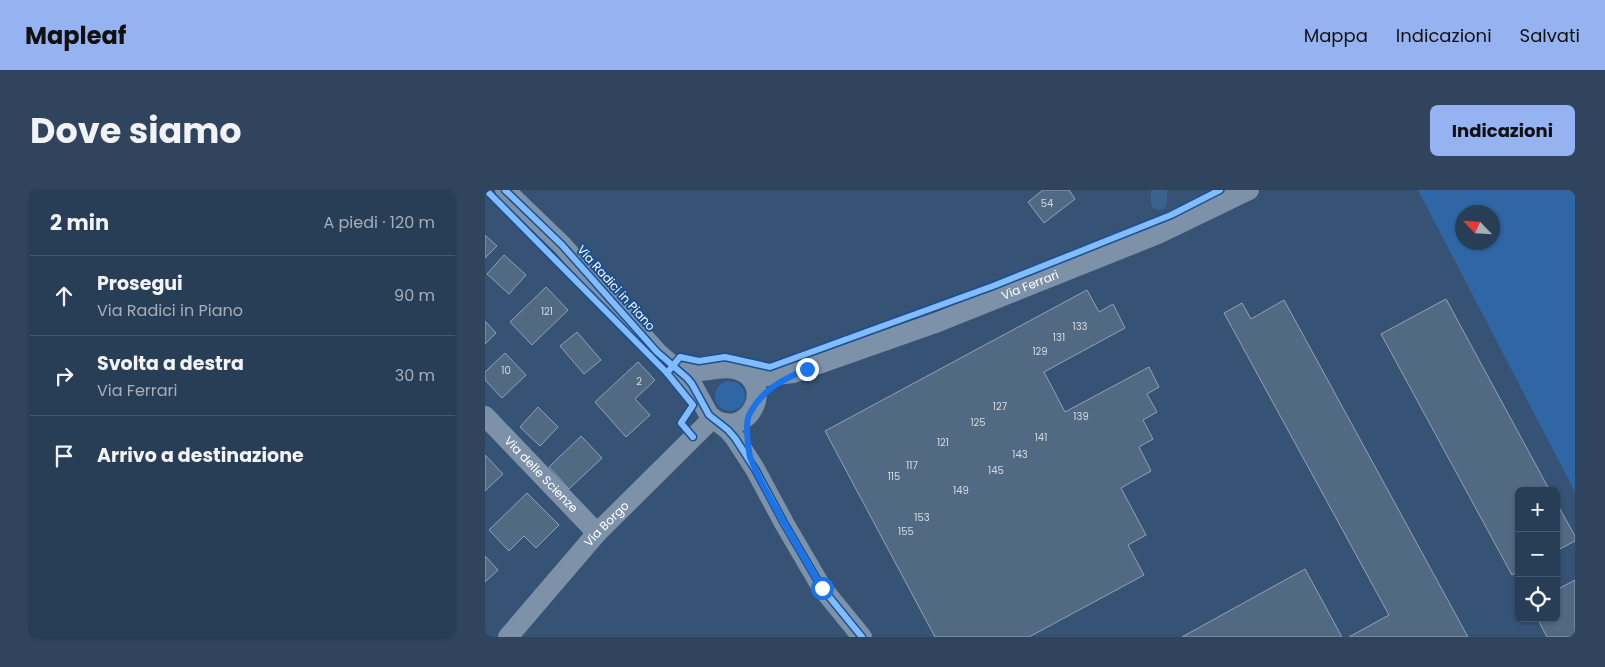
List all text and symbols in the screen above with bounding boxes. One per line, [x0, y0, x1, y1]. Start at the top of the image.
text: Mapleaf [25, 19, 126, 52]
text: Mappa [1304, 23, 1368, 48]
text: Indicazioni [1396, 23, 1492, 48]
text: Salvati [1520, 23, 1580, 48]
button: Indicazioni [1430, 105, 1575, 156]
text: Dove siamo [30, 106, 242, 155]
house number: 54 [1041, 196, 1053, 211]
north arrow [1455, 205, 1500, 250]
text: 2 min [50, 208, 109, 237]
text: A piedi · 120 m [323, 211, 435, 234]
street label: Via Radici in Piano [573, 241, 660, 334]
street label: Via Ferrari [999, 266, 1061, 304]
text: Prosegui [97, 270, 183, 297]
icon: ahead [50, 282, 78, 310]
text: 90 m [394, 284, 435, 307]
text: Via Radici in Piano [97, 299, 243, 322]
house number: 121 [541, 304, 553, 319]
house number: 133 [1073, 319, 1088, 334]
house number: 131 [1053, 330, 1065, 345]
house number: 129 [1032, 344, 1048, 359]
text: Svolta a destra [97, 350, 244, 377]
route end [796, 358, 819, 381]
icon: right [50, 362, 78, 390]
house number: 10 [501, 363, 511, 378]
text: 30 m [395, 364, 435, 387]
house number: 2 [636, 374, 642, 389]
text: Via Ferrari [97, 379, 177, 402]
house number: 127 [993, 399, 1008, 414]
house number: 139 [1073, 409, 1089, 424]
house number: 125 [970, 415, 986, 430]
house number: 141 [1035, 430, 1047, 445]
street label: Via delle Scienze [501, 432, 582, 516]
house number: 121 [937, 435, 949, 450]
icon: arrive [50, 442, 78, 470]
text: Arrivo a destinazione [97, 442, 304, 469]
house number: 143 [1012, 447, 1028, 462]
house number: 117 [906, 458, 918, 473]
house number: 145 [988, 463, 1004, 478]
house number: 115 [888, 469, 900, 484]
house number: 149 [953, 483, 969, 498]
map controls [1515, 487, 1560, 622]
button: + [1515, 487, 1560, 532]
street label: Via Borgo [580, 497, 633, 550]
house number: 153 [914, 510, 930, 525]
house number: 155 [898, 524, 914, 539]
button: − [1515, 532, 1560, 577]
route start [811, 577, 834, 600]
button: locate [1515, 577, 1560, 622]

